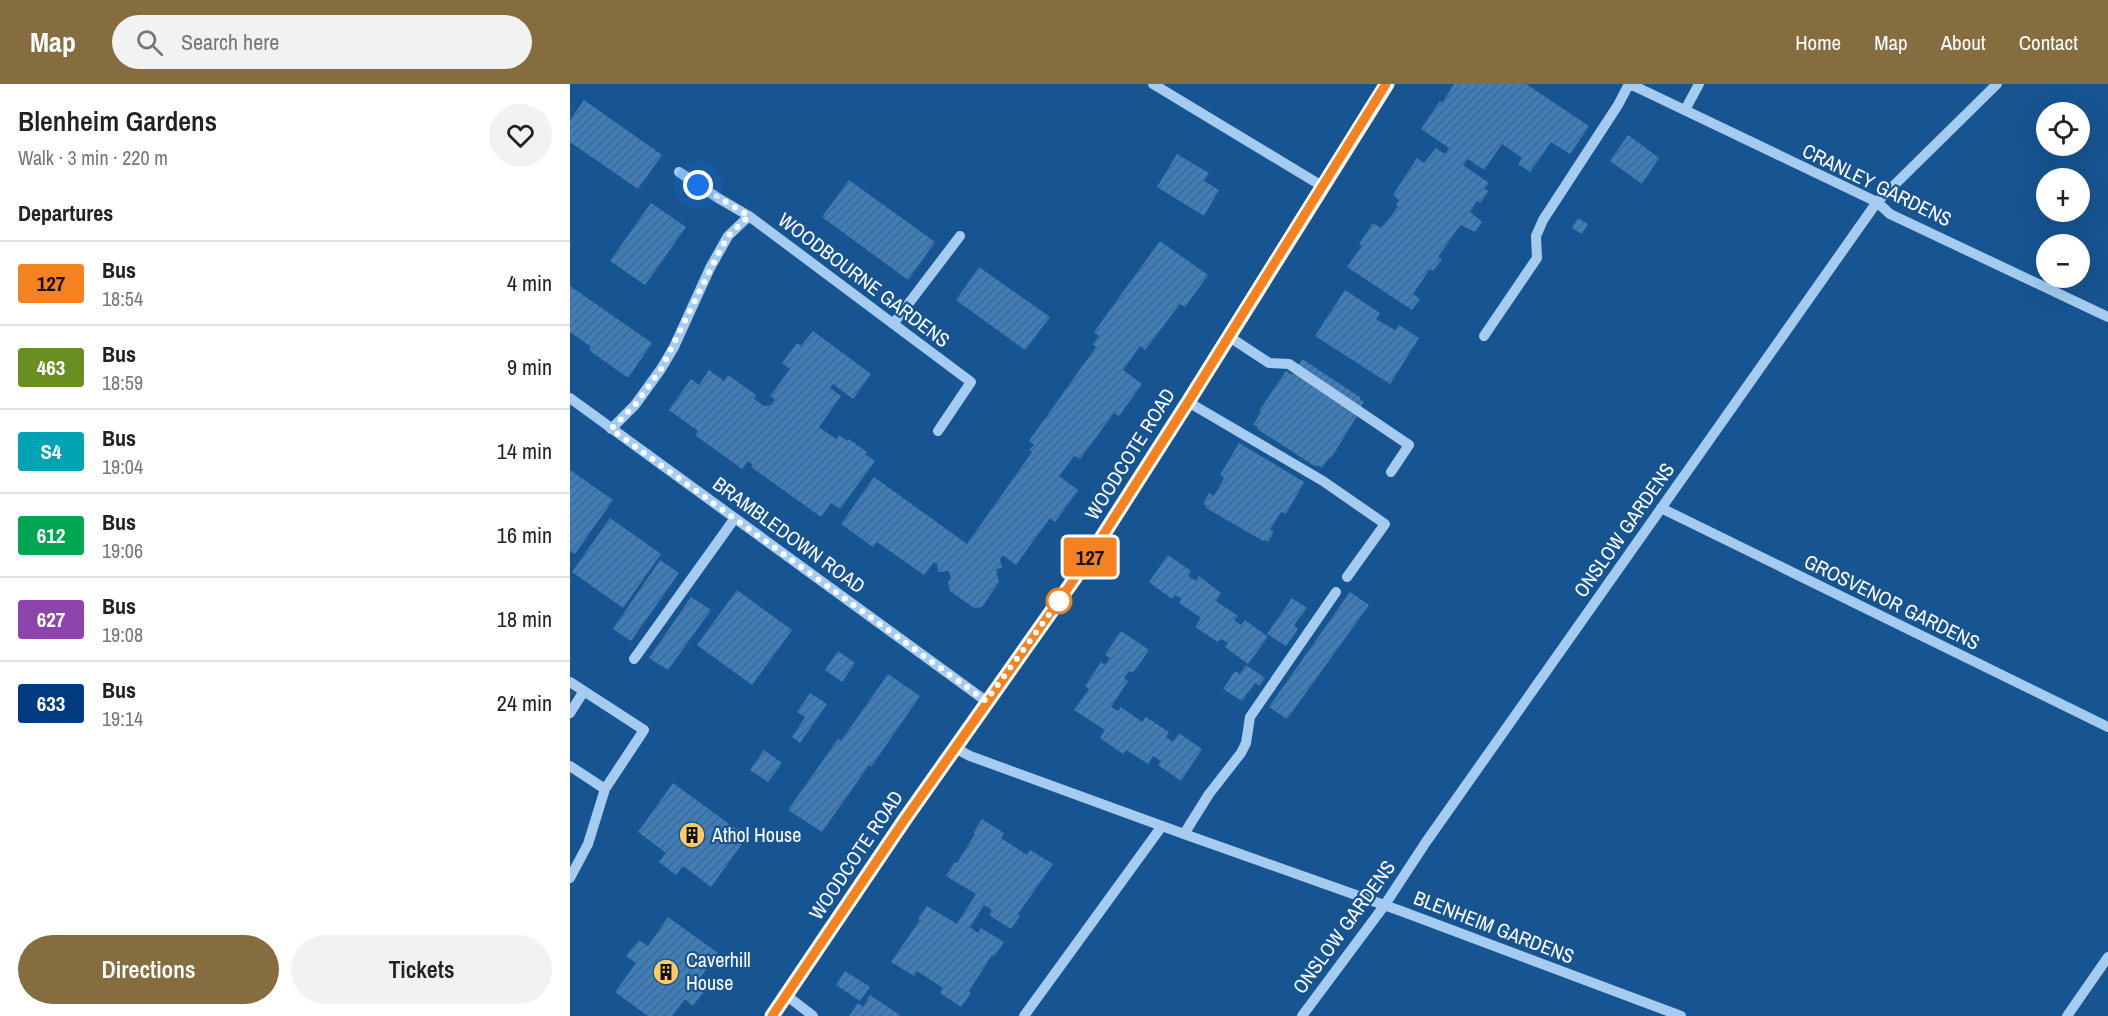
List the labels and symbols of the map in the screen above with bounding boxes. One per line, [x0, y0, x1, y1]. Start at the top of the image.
street label: CRANLEY GARDENS [1798, 137, 1956, 232]
your location [683, 170, 713, 200]
street label: WOODBOURNE GARDENS [773, 206, 956, 353]
street label: WOODCOTE ROAD [1078, 383, 1181, 525]
street label: ONSLOW GARDENS [1567, 457, 1680, 602]
street label: BRAMBLEDOWN ROAD [708, 470, 871, 599]
line badge: 127 [1056, 538, 1124, 576]
street label: GROSVENOR GARDENS [1800, 547, 1985, 656]
unlabelled marker [1046, 588, 1072, 614]
street label: WOODCOTE ROAD [802, 785, 909, 925]
building icon: Athol House [677, 820, 707, 850]
place label: Athol House [711, 821, 801, 848]
street label: ONSLOW GARDENS [1286, 855, 1401, 999]
street label: BLENHEIM GARDENS [1410, 884, 1578, 970]
place label: Caverhill House [686, 946, 751, 996]
building icon: Caverhill House [651, 957, 681, 987]

